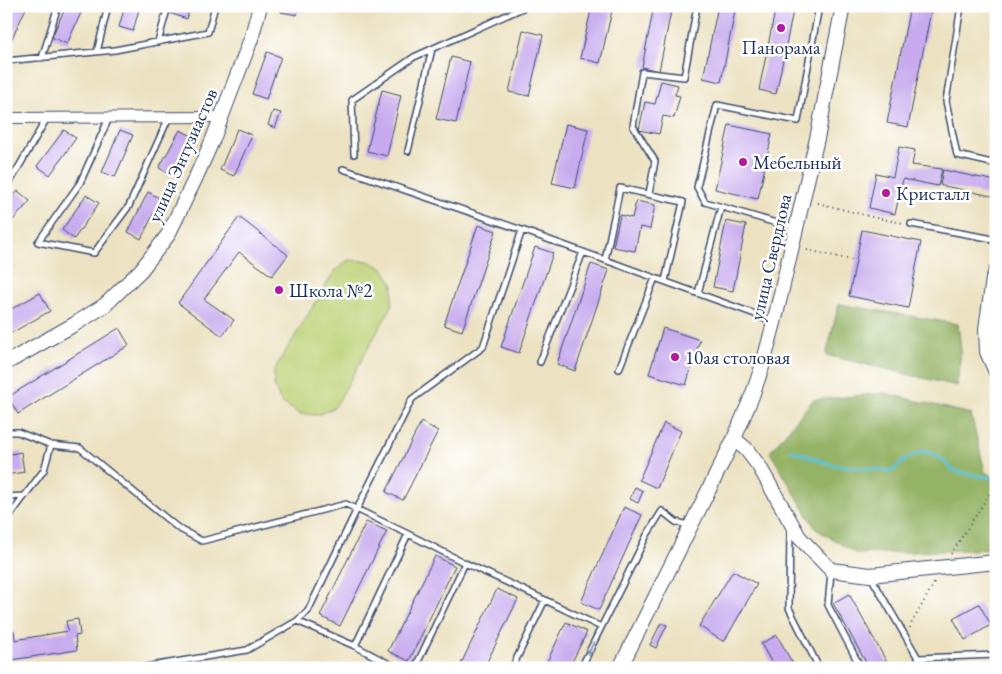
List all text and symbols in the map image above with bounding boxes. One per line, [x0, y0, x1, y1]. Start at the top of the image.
marker: Панорама [775, 22, 787, 34]
place label: Панорама [741, 35, 821, 60]
street label: улица Энтузиастов [142, 84, 223, 226]
place label: Мебельный [753, 150, 842, 175]
marker: Мебельный [737, 156, 749, 168]
place label: Кристалл [896, 181, 970, 206]
marker: Кристалл [880, 187, 892, 199]
street label: улица Свердлова [744, 191, 797, 323]
place label: Школа №2 [289, 278, 372, 303]
marker: Школа №2 [273, 284, 285, 296]
place label: 10ая столовая [685, 345, 791, 370]
marker: 10ая столовая [669, 351, 681, 363]
one-way arrow [586, 640, 596, 655]

